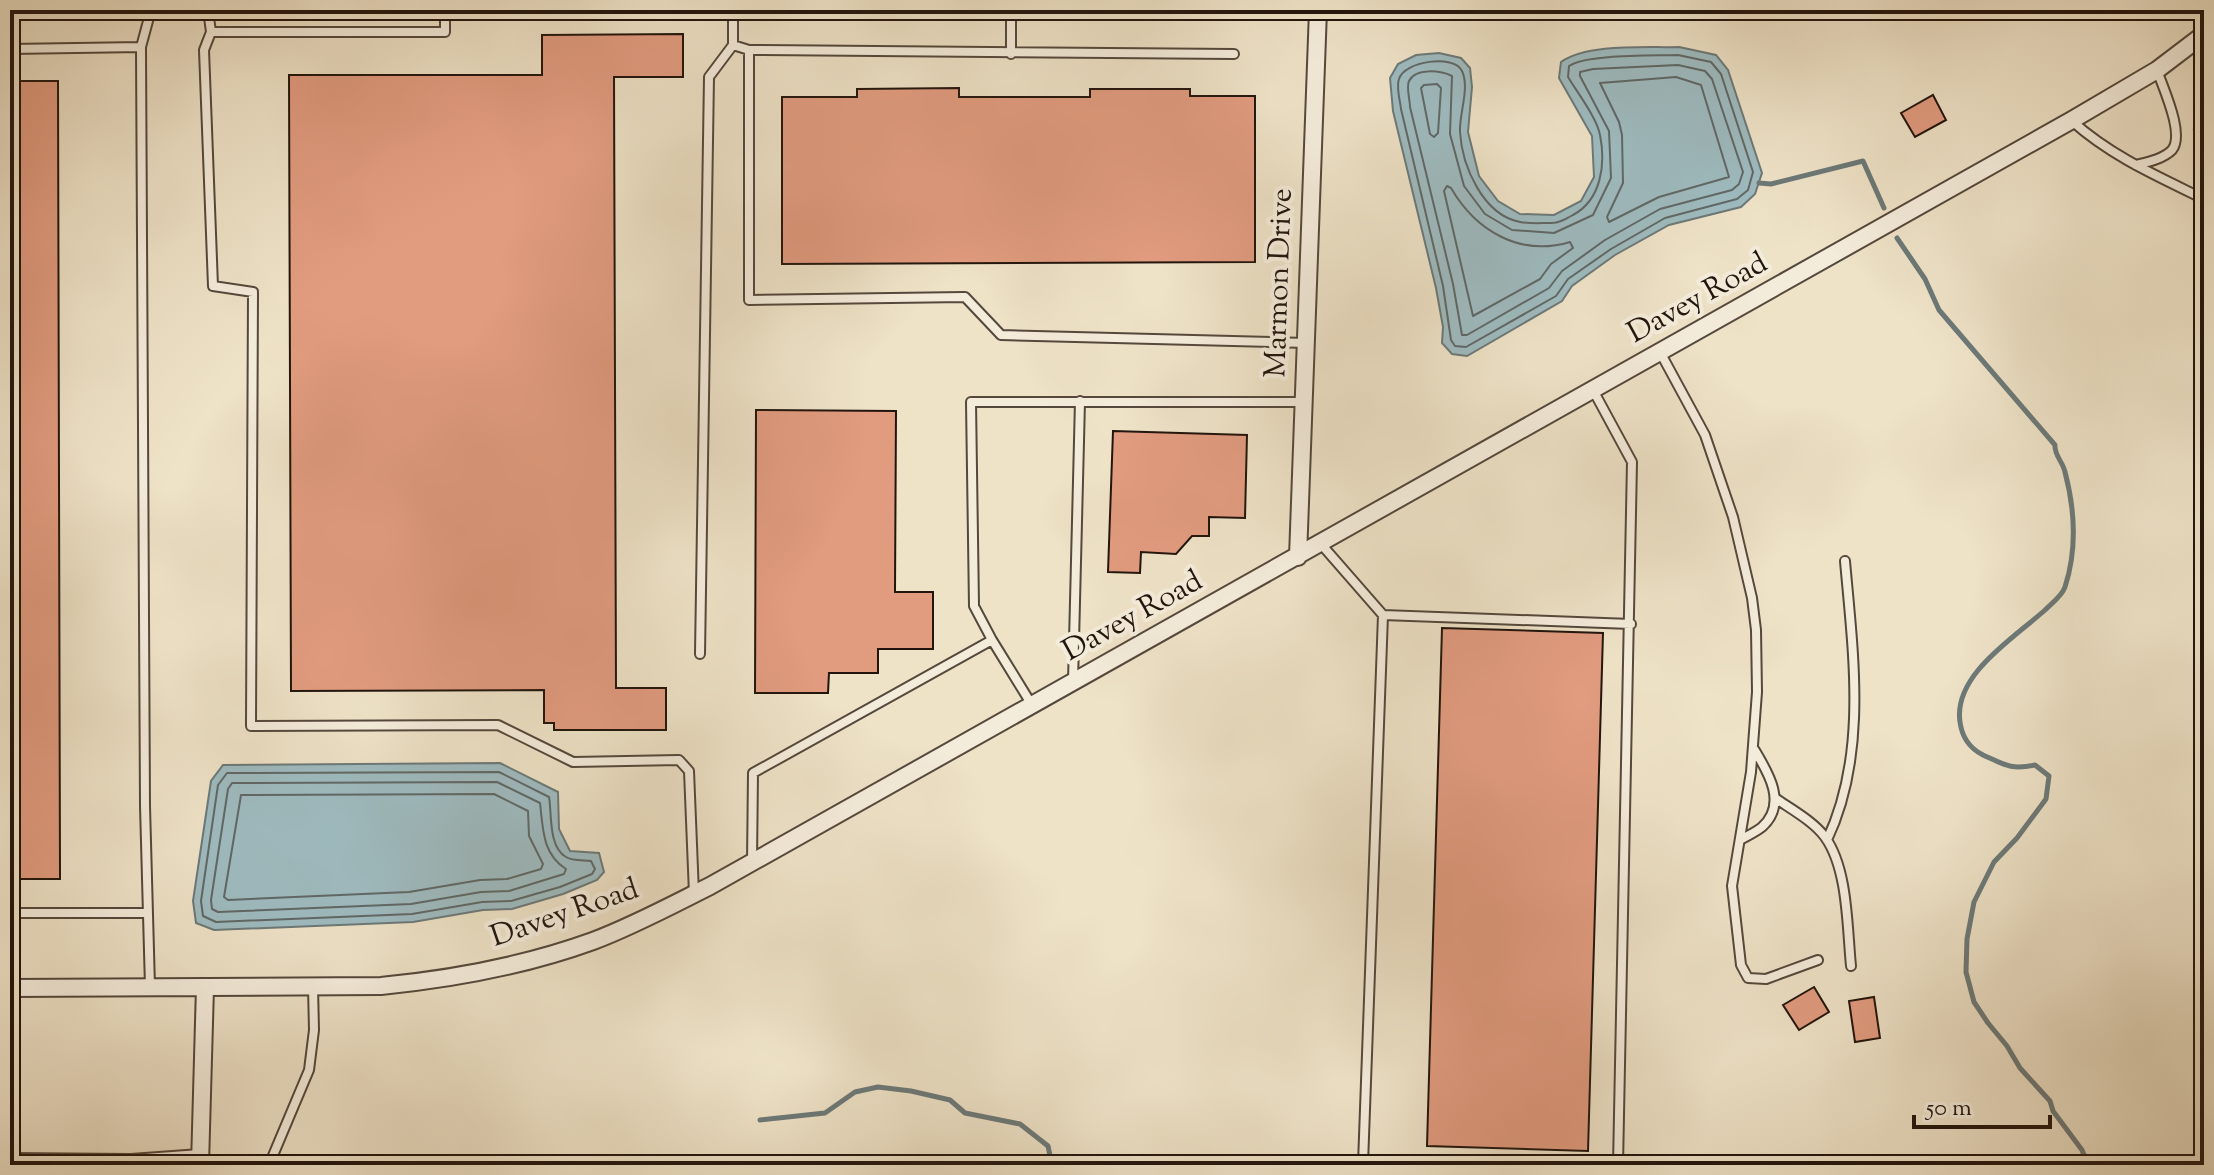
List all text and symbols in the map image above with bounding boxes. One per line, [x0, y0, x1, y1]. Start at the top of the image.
street label: Marmon Drive [1255, 188, 1305, 378]
street label: Davey Road [1620, 243, 1776, 355]
street label: Davey Road [1055, 561, 1211, 673]
street label: Davey Road [485, 869, 645, 959]
scale bar [1914, 1079, 2050, 1129]
text: 50 m [1924, 1092, 1972, 1126]

